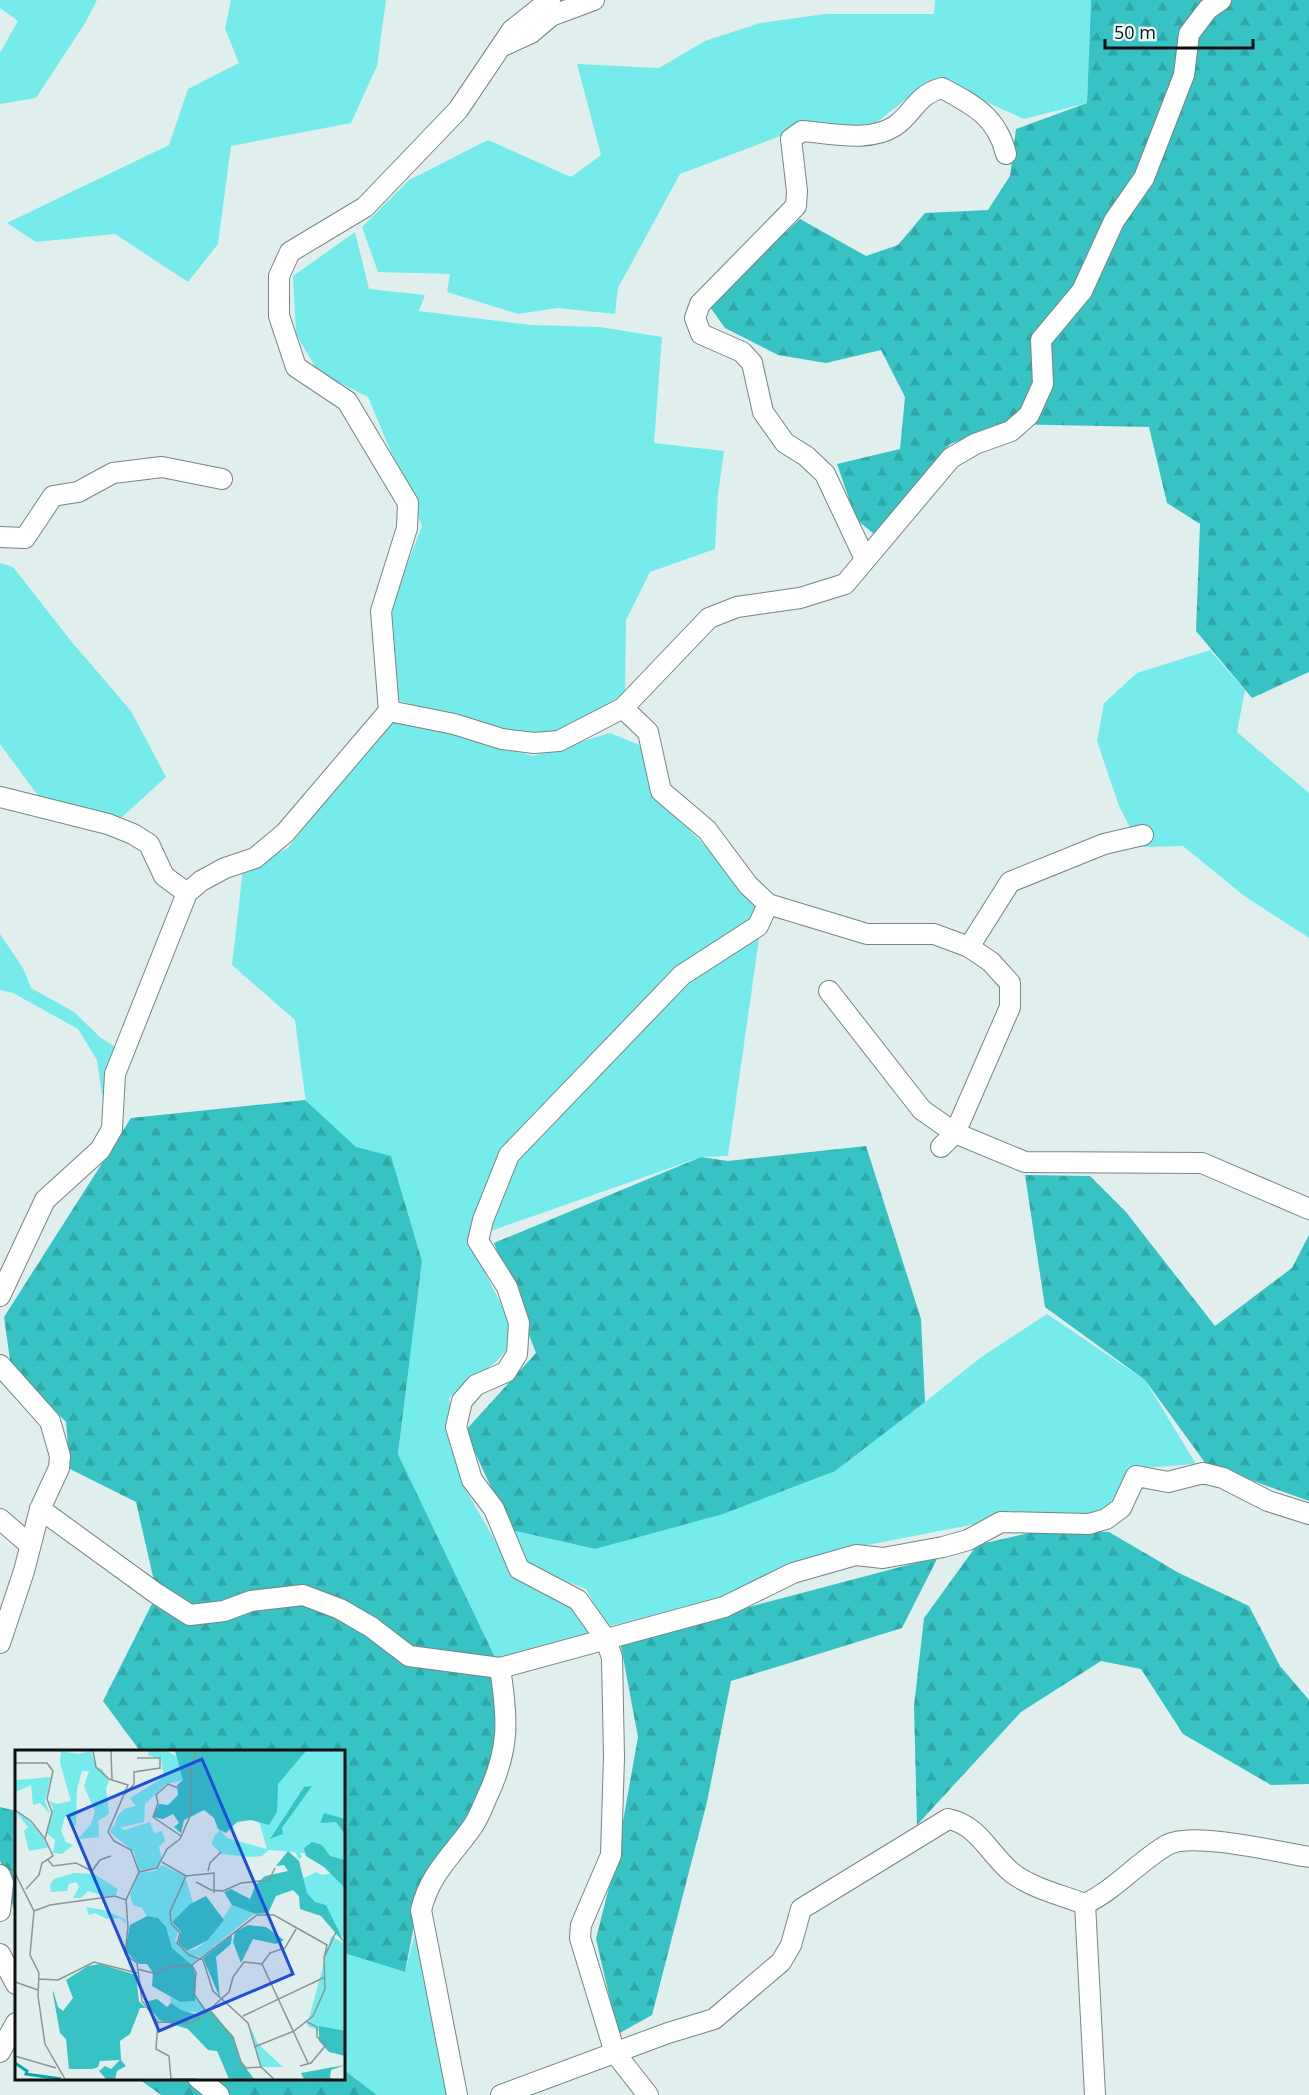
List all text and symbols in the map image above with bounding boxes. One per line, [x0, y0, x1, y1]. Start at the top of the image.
scale bar [1105, 12, 1254, 50]
text: 50 m [1114, 20, 1156, 44]
inset map [15, 1750, 345, 2080]

